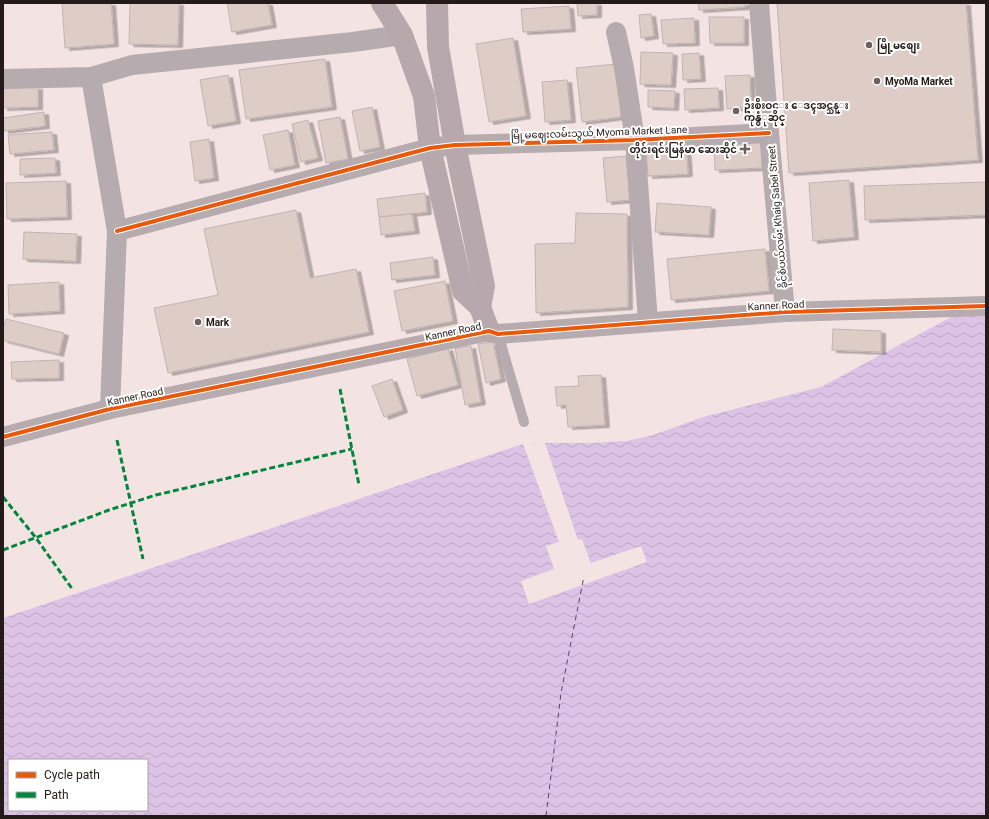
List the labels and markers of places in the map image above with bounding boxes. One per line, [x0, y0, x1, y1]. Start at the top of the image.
place label: မြို့မစျေး [877, 38, 920, 54]
marker: မြို့မစျေး [864, 40, 874, 50]
marker: MyoMa Market [872, 76, 882, 86]
place label: MyoMa Market [885, 76, 953, 87]
place label: ဦးစိုးဝင္း ေဒၚအင္သန္း ကုန္စံုဆိုင္ [744, 98, 849, 127]
marker: ဦးစိုးဝင္း ေဒၚအင္သန္း ကုန္စံုဆိုင္ [731, 106, 741, 116]
place label: တိုင်းရင်းမြန်မာ ဆေးဆိုင် [630, 142, 737, 159]
marker: တိုင်းရင်းမြန်မာ ဆေးဆိုင် [740, 144, 750, 154]
marker: Mark [193, 317, 203, 327]
place label: Mark [206, 317, 230, 328]

